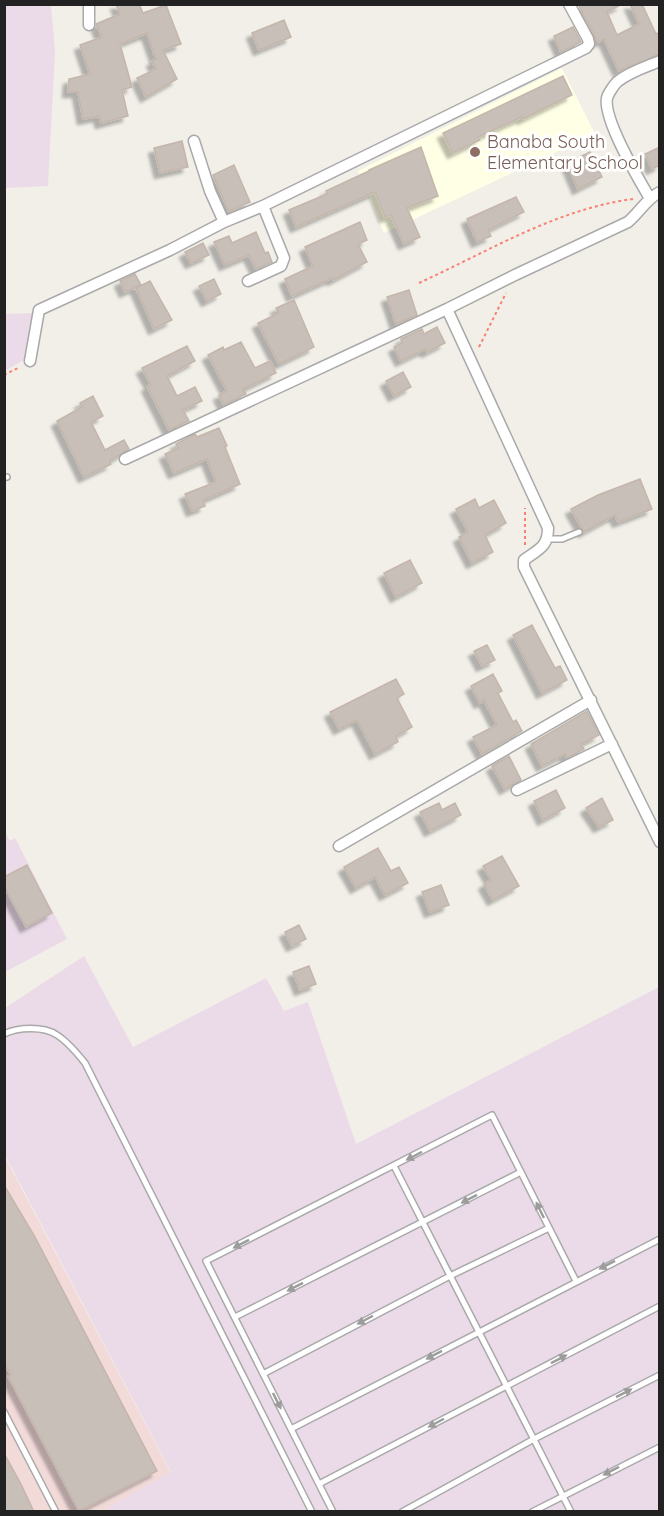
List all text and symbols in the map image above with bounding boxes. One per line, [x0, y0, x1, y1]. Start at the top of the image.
place label: Banaba South Elementary School [487, 130, 643, 174]
marker: Banaba South Elementary School [468, 145, 482, 159]
one-way arrow [406, 1151, 423, 1161]
one-way arrow [460, 1193, 478, 1203]
one-way arrow [536, 1202, 545, 1219]
one-way arrow [232, 1239, 249, 1249]
one-way arrow [599, 1260, 616, 1270]
one-way arrow [286, 1281, 304, 1291]
one-way arrow [357, 1315, 374, 1325]
one-way arrow [425, 1349, 443, 1359]
one-way arrow [550, 1354, 567, 1364]
one-way arrow [615, 1389, 633, 1399]
one-way arrow [272, 1393, 282, 1410]
one-way arrow [428, 1418, 445, 1428]
one-way arrow [603, 1466, 620, 1475]

